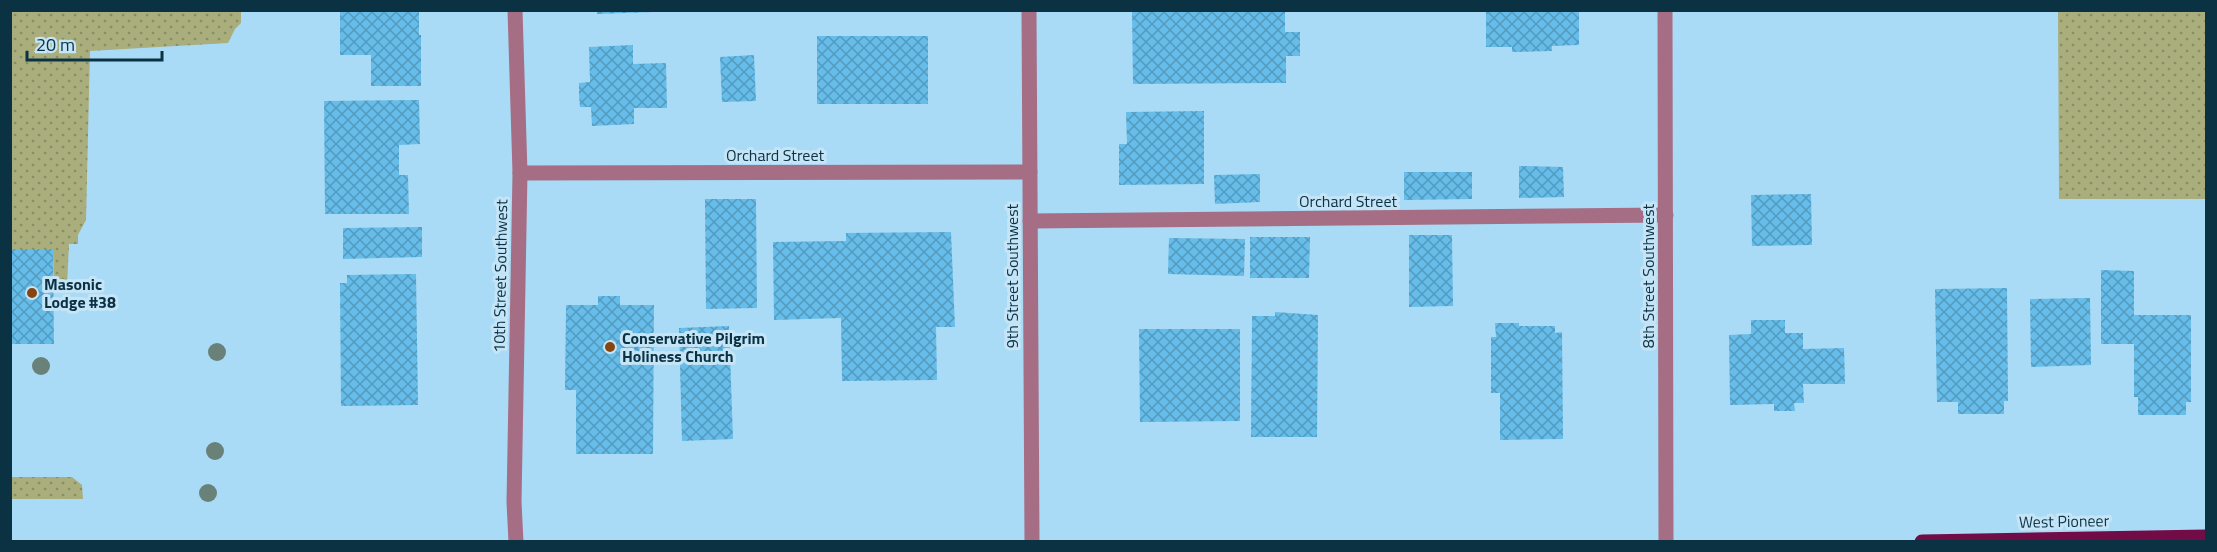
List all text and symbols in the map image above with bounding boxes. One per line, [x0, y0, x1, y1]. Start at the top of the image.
scale bar [27, 24, 162, 62]
text: 20 m [36, 31, 75, 58]
street label: Orchard Street [726, 143, 824, 167]
street label: Orchard Street [1299, 189, 1397, 213]
street label: 10th Street Southwest [487, 199, 513, 353]
street label: 9th Street Southwest [1000, 203, 1024, 348]
street label: 8th Street Southwest [1636, 203, 1660, 348]
place label: Masonic Lodge #38 [44, 272, 116, 314]
marker: Masonic Lodge #38 [25, 286, 39, 300]
place label: Conservative Pilgrim Holiness Church [622, 326, 765, 368]
marker: Conservative Pilgrim Holiness Church [603, 340, 617, 354]
street label: West Pioneer [2019, 508, 2110, 534]

